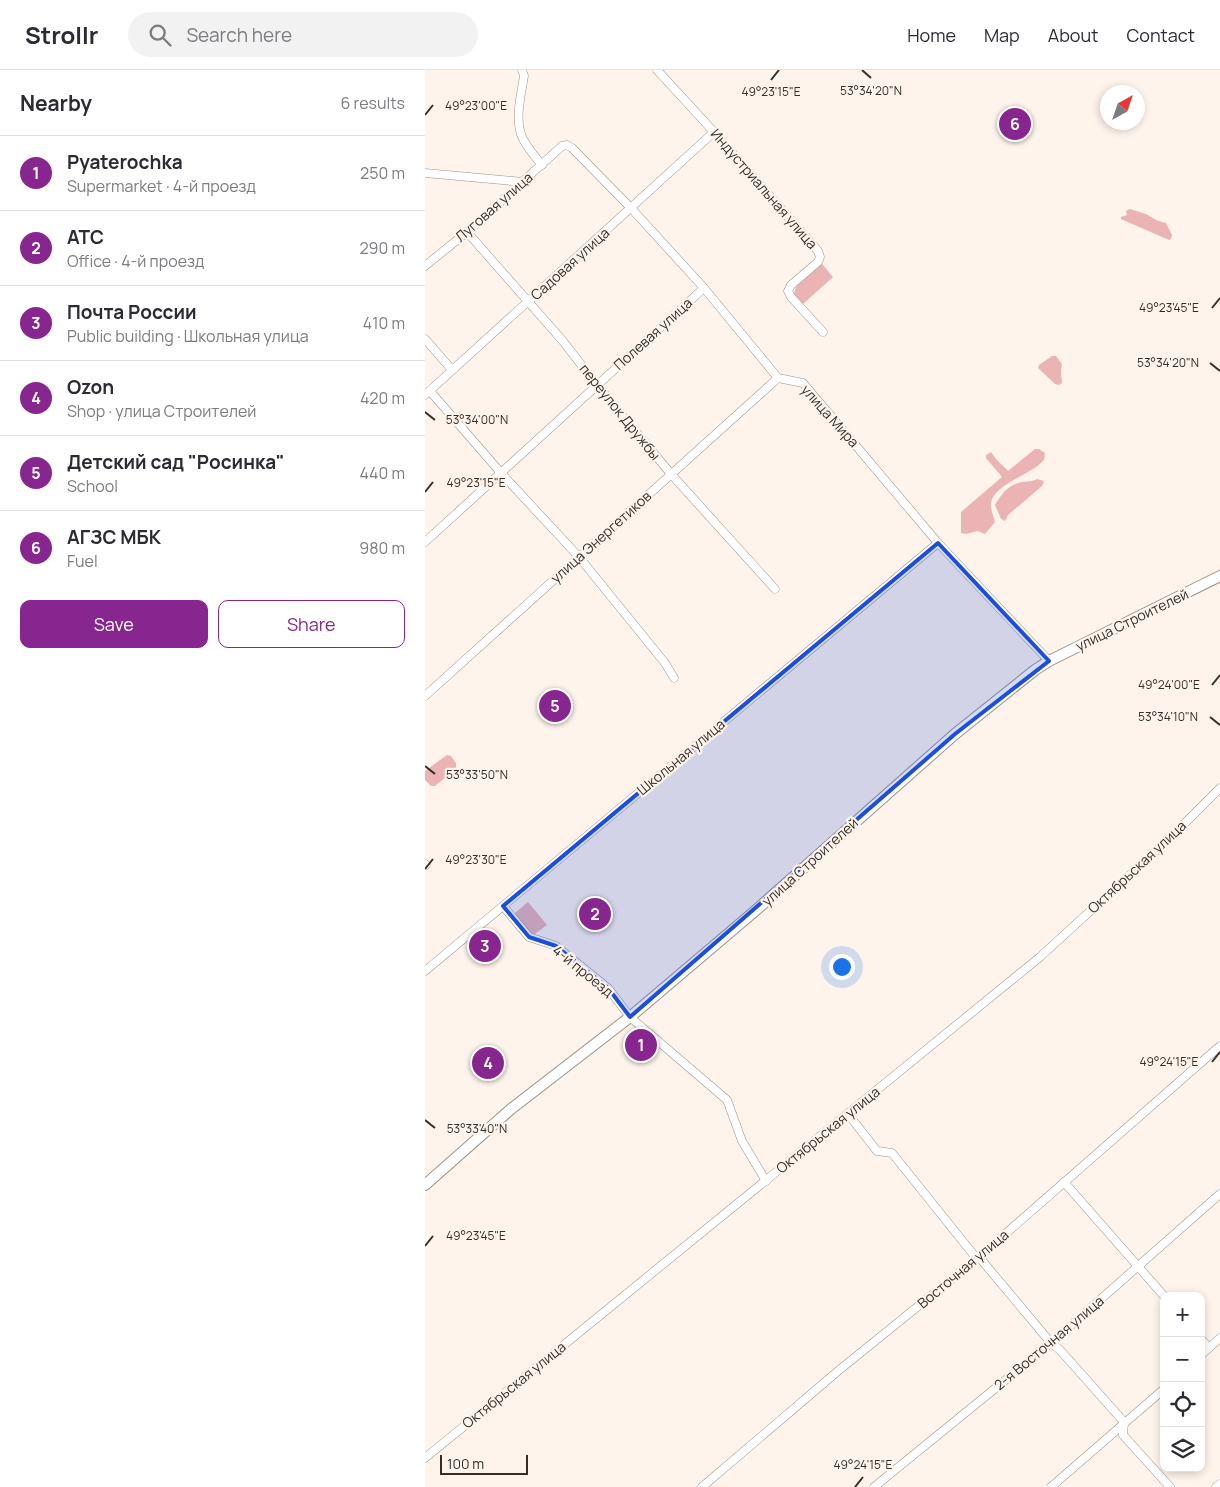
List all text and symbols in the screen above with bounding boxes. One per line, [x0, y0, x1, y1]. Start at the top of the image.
search box [128, 12, 478, 57]
text: Strollr [25, 18, 98, 51]
icon: search [146, 21, 174, 49]
text: Search here [186, 22, 292, 48]
text: Home [907, 23, 956, 47]
text: Map [984, 23, 1020, 47]
text: About [1048, 23, 1098, 47]
text: Contact [1126, 23, 1195, 47]
text: 53°34'20"N [840, 82, 902, 99]
text: 49°23'15"E [742, 83, 801, 100]
north arrow [1100, 85, 1145, 130]
text: Nearby [20, 89, 92, 117]
text: 6 results [340, 92, 405, 114]
text: 49°23'00"E [445, 97, 507, 114]
pin: 6 [999, 105, 1031, 143]
street label: Индустриальная улица [707, 125, 822, 253]
text: Pyaterochka [67, 149, 183, 175]
text: 1 [32, 162, 40, 184]
text: 250 m [360, 162, 405, 184]
street label: Луговая улица [451, 168, 537, 246]
text: Supermarket · 4-й проезд [67, 175, 256, 197]
street label: Садовая улица [526, 223, 613, 304]
text: АТС [67, 224, 104, 250]
text: 2 [31, 237, 41, 259]
text: 290 m [359, 237, 405, 259]
text: Office · 4-й проезд [67, 250, 204, 272]
street label: Полевая улица [609, 293, 696, 374]
text: Почта России [67, 299, 197, 325]
text: 49°23'45"E [1139, 299, 1199, 316]
text: 3 [31, 312, 41, 334]
text: 410 m [363, 312, 405, 334]
text: Public building · Школьная улица [67, 325, 309, 347]
text: 53°34'20"N [1137, 354, 1199, 371]
street label: переулок Дружбы [576, 360, 665, 464]
text: Ozon [67, 374, 114, 400]
street label: улица Мира [797, 380, 864, 451]
text: 4 [31, 387, 41, 409]
text: 420 m [360, 387, 405, 409]
text: Shop · улица Строителей [67, 400, 256, 422]
text: 53°34'00"N [446, 411, 508, 428]
text: Детский сад "Росинка" [67, 449, 285, 475]
text: 5 [31, 462, 41, 484]
text: 440 m [359, 462, 405, 484]
text: 49°23'15"E [447, 474, 506, 491]
text: School [67, 475, 118, 497]
street label: улица Энергетиков [546, 486, 655, 587]
text: АГЗС МБК [67, 524, 161, 550]
text: 6 [31, 537, 41, 559]
text: 980 m [359, 537, 405, 559]
text: Fuel [67, 550, 98, 572]
street label: улица Строителей [1072, 584, 1191, 655]
button: Save [20, 600, 208, 648]
button: Share [218, 600, 405, 648]
text: 49°24'00"E [1138, 676, 1200, 693]
pin: 5 [539, 687, 571, 725]
text: 53°34'10"N [1138, 708, 1198, 725]
street label: Школьная улица [633, 714, 729, 799]
text: 53°33'50"N [446, 766, 508, 783]
street label: улица Строителей [757, 813, 862, 910]
street label: Октябрьская улица [1083, 816, 1190, 917]
text: 49°23'30"E [445, 851, 507, 868]
pin: 2 [579, 895, 611, 933]
pin: 3 [469, 927, 501, 965]
street label: 4-й проезд [549, 940, 618, 1001]
your location [829, 954, 855, 980]
pin: 1 [625, 1026, 657, 1064]
pin: 4 [472, 1044, 504, 1082]
text: 49°24'15"E [1140, 1053, 1199, 1070]
street label: Октябрьская улица [772, 1082, 883, 1177]
text: 53°33'40"N [447, 1120, 507, 1137]
street label: Восточная улица [913, 1225, 1012, 1312]
text: 49°23'45"E [446, 1227, 506, 1244]
street label: 2-я Восточная улица [990, 1291, 1108, 1394]
map controls [1160, 1292, 1205, 1472]
button: + [1160, 1292, 1205, 1337]
street label: Октябрьская улица [458, 1337, 569, 1432]
button: − [1160, 1337, 1205, 1382]
button: locate [1160, 1382, 1205, 1427]
button: layers [1160, 1427, 1205, 1472]
scale bar [440, 1452, 527, 1475]
text: 100 m [447, 1454, 484, 1473]
text: 49°24'15"E [834, 1456, 893, 1473]

